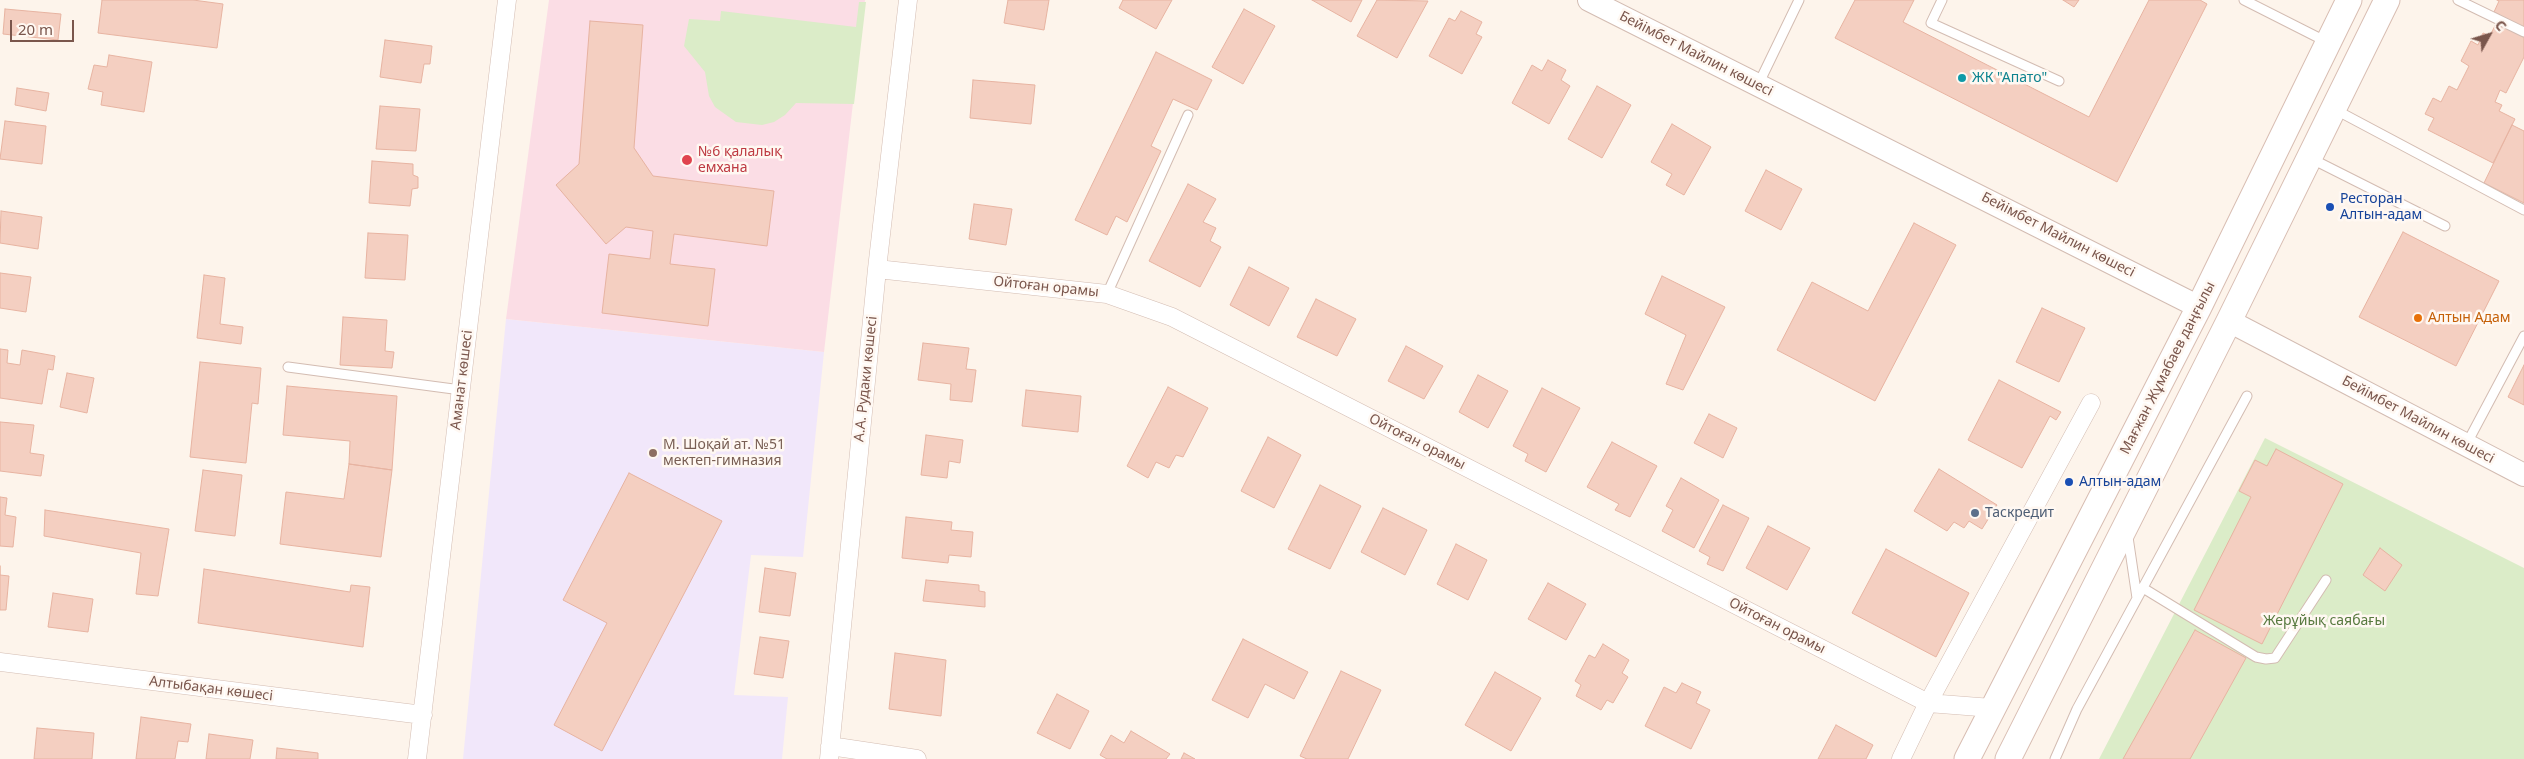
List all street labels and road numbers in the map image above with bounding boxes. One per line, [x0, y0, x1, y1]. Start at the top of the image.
street label: Бейімбет Майлин көшесі [1616, 8, 1776, 100]
street label: Бейімбет Майлин көшесі [1978, 189, 2138, 281]
street label: Ойтоған орамы [992, 273, 1100, 301]
street label: Мағжан Жұмабаев даңғылы [2117, 279, 2219, 457]
street label: А.А. Рудаки көшесі [851, 315, 881, 443]
street label: Аманат көшесі [448, 329, 476, 431]
street label: Бейімбет Майлин көшесі [2339, 373, 2497, 467]
street label: Ойтоған орамы [1366, 410, 1468, 474]
street label: Ойтоған орамы [1726, 594, 1828, 658]
street label: Алтыбақан көшесі [148, 673, 274, 705]

